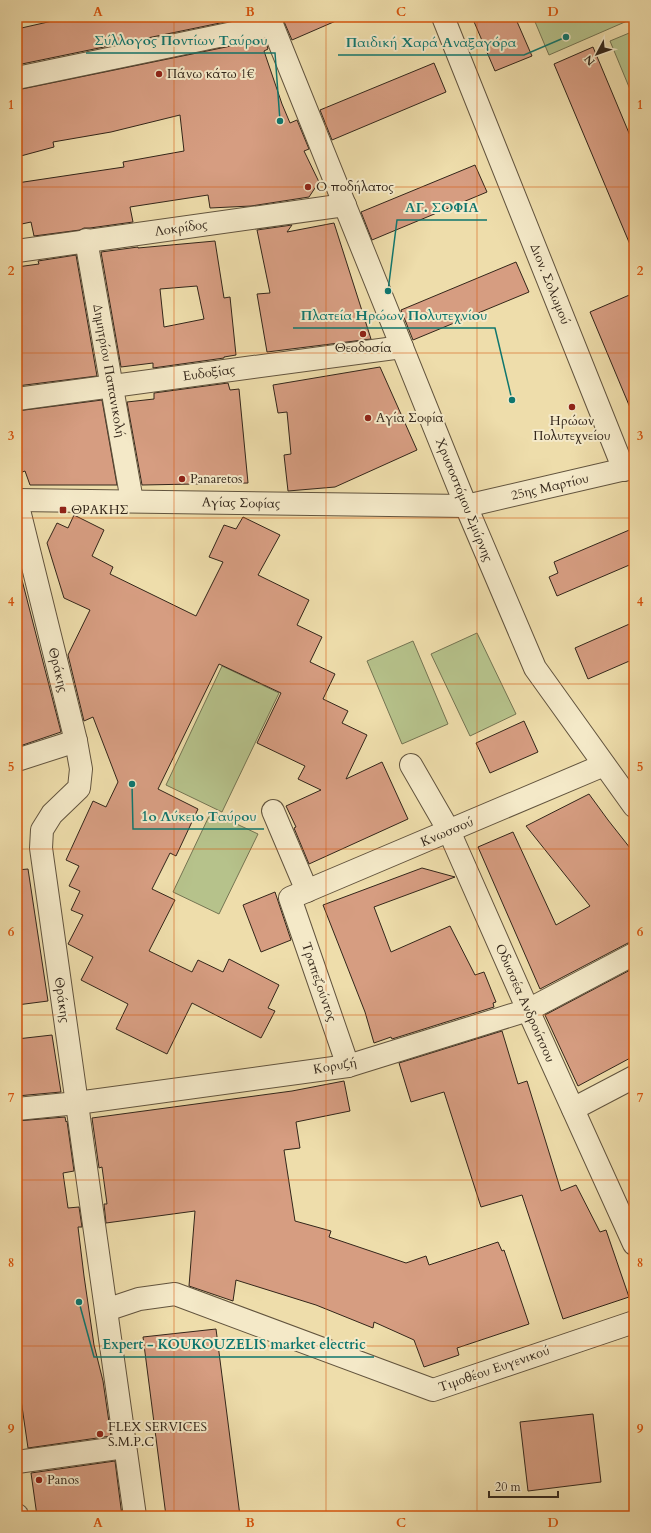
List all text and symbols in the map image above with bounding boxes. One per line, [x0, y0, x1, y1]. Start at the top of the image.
text: A [93, 3, 103, 21]
text: B [245, 3, 255, 21]
text: C [396, 3, 406, 21]
text: D [547, 3, 559, 21]
callout: Σύλλογος Ποντίων Ταύρου [86, 27, 275, 53]
callout: Παιδική Χαρά Αναξαγόρα [338, 29, 524, 55]
text: Σύλλογος Ποντίων Ταύρου [94, 31, 268, 50]
text: Παιδική Χαρά Αναξαγόρα [346, 33, 517, 52]
north arrow [577, 34, 617, 74]
text: N [581, 51, 599, 69]
place label: Πάνω κάτω 1€ [167, 65, 255, 83]
marker: Πάνω κάτω 1€ [154, 69, 164, 79]
text: 1 [8, 96, 14, 114]
text: 1 [637, 96, 643, 114]
place label: Ο ποδήλατος [316, 178, 394, 196]
marker: Ο ποδήλατος [303, 182, 313, 192]
callout: ΑΓ. ΣΟΦΙΑ [397, 194, 487, 220]
text: ΑΓ. ΣΟΦΙΑ [405, 198, 479, 217]
street label: Λοκρίδος [153, 215, 209, 241]
street label: Διον. Σολωμού [526, 241, 574, 327]
text: 2 [8, 262, 15, 280]
text: 2 [637, 262, 644, 280]
callout: Πλατεία Ηρώων Πολυτεχνίου [293, 302, 495, 328]
street label: Δημητρίου Παπανικολή [88, 303, 130, 439]
text: Πλατεία Ηρώων Πολυτεχνίου [301, 306, 487, 325]
marker: Θεοδοσία [358, 329, 368, 339]
place label: Θεοδοσία [335, 339, 391, 357]
street label: Ευδοξίας [182, 360, 237, 386]
marker: Ηρώων Πολυτεχνείου [567, 402, 577, 412]
place label: Αγία Σοφία [376, 409, 444, 427]
place label: Ηρώων Πολυτεχνείου [533, 412, 611, 445]
marker: Αγία Σοφία [363, 413, 373, 423]
text: 3 [8, 427, 15, 445]
text: 3 [637, 427, 644, 445]
street label: Χρυσοστόμου Σμύρνης [431, 435, 497, 565]
street label: 25ης Μαρτίου [509, 469, 591, 505]
place label: Panaretos [190, 470, 242, 488]
marker: Panaretos [177, 474, 187, 484]
street label: Αγίας Σοφίας [202, 493, 281, 513]
place label: ΘΡΑΚΗΣ [71, 501, 129, 519]
marker: ΘΡΑΚΗΣ [58, 505, 68, 515]
text: 4 [8, 593, 15, 611]
text: 4 [637, 593, 644, 611]
street label: Θράκης [44, 646, 72, 695]
text: 5 [8, 758, 14, 776]
text: 5 [637, 758, 643, 776]
callout: 1ο Λύκειο Ταύρου [133, 803, 264, 829]
text: 1ο Λύκειο Ταύρου [141, 807, 257, 826]
street label: Κνωσσού [418, 813, 476, 851]
text: 6 [8, 923, 15, 941]
text: 6 [637, 923, 644, 941]
street label: Τραπεζούντος [297, 940, 341, 1025]
street label: Οδυσσέα Ανδρούτσου [491, 941, 559, 1065]
street label: Θράκης [50, 976, 74, 1024]
street label: Κορυζή [312, 1053, 358, 1079]
text: 7 [8, 1089, 15, 1107]
text: 7 [637, 1089, 644, 1107]
text: 8 [8, 1254, 14, 1272]
text: 8 [637, 1254, 643, 1272]
callout: Expert - KOUKOUZELIS market electric [94, 1331, 374, 1357]
text: Expert - KOUKOUZELIS market electric [102, 1335, 366, 1354]
street label: Τιμοθέου Ευγενικού [436, 1341, 552, 1396]
place label: FLEX SERVICES S.M.P.C [108, 1418, 207, 1451]
text: 9 [8, 1420, 15, 1438]
text: 9 [637, 1420, 644, 1438]
marker: FLEX SERVICES S.M.P.C [95, 1429, 105, 1439]
place label: Panos [47, 1471, 79, 1489]
scale bar [489, 1473, 558, 1499]
marker: Panos [34, 1475, 44, 1485]
text: 20 m [495, 1479, 522, 1495]
text: A [93, 1514, 103, 1532]
text: B [245, 1514, 255, 1532]
text: C [396, 1514, 406, 1532]
text: D [547, 1514, 559, 1532]

